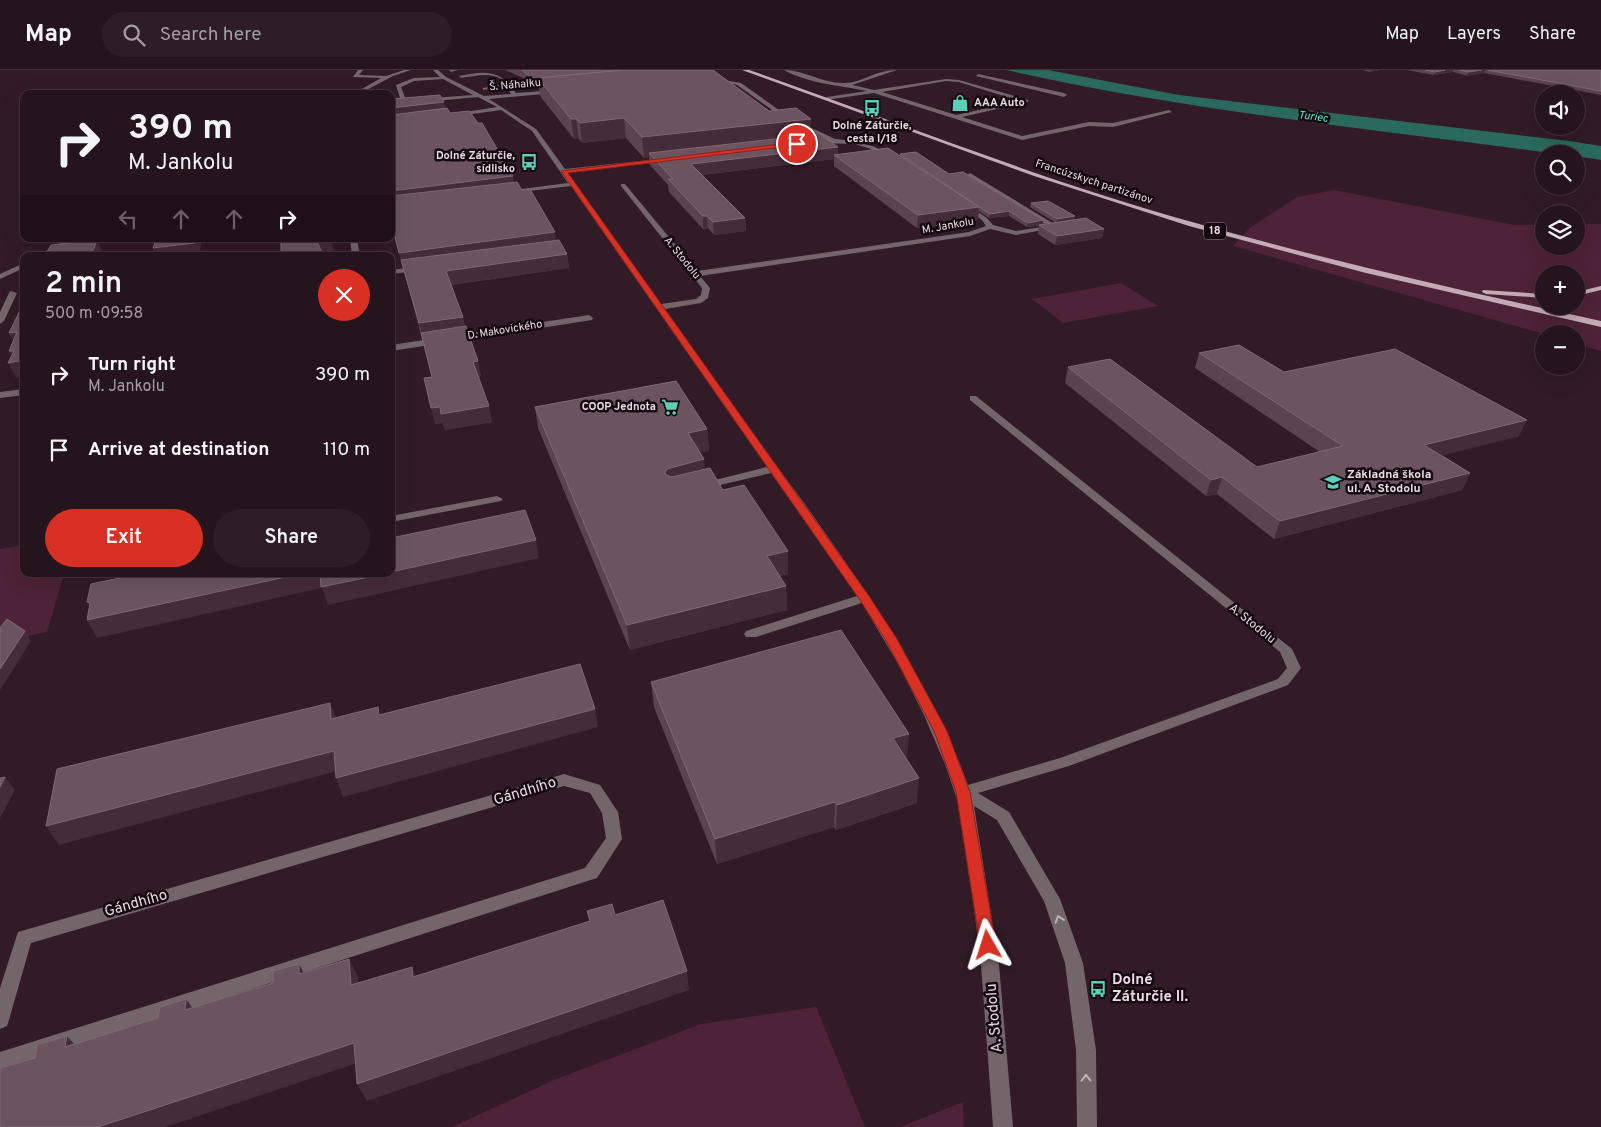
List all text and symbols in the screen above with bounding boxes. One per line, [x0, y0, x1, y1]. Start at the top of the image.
search box [102, 12, 452, 57]
text: Map [25, 20, 72, 50]
icon: search [120, 21, 148, 49]
text: Search here [160, 23, 261, 47]
text: Map [1385, 23, 1419, 46]
text: Layers [1447, 23, 1501, 46]
text: Share [1529, 23, 1576, 46]
street label: Š. Náhalku [489, 75, 541, 94]
map controls [1535, 85, 1585, 375]
button: sound [1535, 85, 1585, 135]
shop icon: AAA Auto [950, 93, 970, 113]
place label: AAA Auto [974, 96, 1025, 110]
bus stop icon: Dolné Záturčie, cesta I/18 [862, 98, 882, 118]
text: 390 m [128, 107, 233, 151]
water label: Turiec [1297, 108, 1329, 126]
icon: right [45, 110, 110, 175]
place label: Dolné Záturčie, cesta I/18 [832, 119, 912, 146]
pin [776, 123, 818, 165]
icon: arrive [783, 130, 811, 158]
button: search [1535, 145, 1585, 195]
place label: Dolné Záturčie, sídlisko [436, 149, 515, 176]
text: M. Jankolu [128, 150, 233, 177]
bus stop icon: Dolné Záturčie, sídlisko [519, 152, 539, 172]
street label: Francúzskych partizánov [1034, 156, 1155, 208]
icon: left [114, 205, 142, 233]
icon: ahead [167, 205, 195, 233]
icon: ahead [220, 205, 248, 233]
icon: right [273, 205, 301, 233]
button: layers [1535, 205, 1585, 255]
street label: M. Jankolu [921, 215, 975, 237]
road number: 18 [1204, 223, 1226, 240]
street label: A. Stodolu [661, 234, 703, 282]
button: + [1535, 265, 1585, 315]
text: 2 min [45, 266, 122, 303]
button: close [318, 269, 370, 321]
text: 500 m · 09:58 [45, 304, 143, 324]
street label: D. Makovického [466, 317, 544, 343]
button: − [1535, 325, 1585, 375]
text: Turn right [88, 353, 176, 377]
icon: right [45, 361, 73, 389]
text: 390 m [315, 363, 370, 387]
text: M. Jankolu [88, 377, 165, 397]
supermarket icon: COOP Jednota [660, 397, 680, 417]
place label: COOP Jednota [582, 400, 656, 414]
icon: arrive [45, 436, 73, 464]
text: Arrive at destination [88, 438, 269, 462]
text: 110 m [323, 438, 370, 462]
place label: Základná škola ul. A. Stodolu [1347, 467, 1431, 497]
school or university icon: Základná škola ul. A. Stodolu [1323, 472, 1343, 492]
button: Exit [45, 509, 203, 567]
button: Share [213, 509, 370, 567]
street label: A. Stodolu [1225, 600, 1279, 648]
street label: Gándhího [491, 773, 559, 811]
street label: Gándhího [102, 886, 170, 922]
one-way arrow [1055, 915, 1065, 924]
position arrow [961, 918, 1013, 970]
place label: Dolné Záturčie II. [1112, 971, 1189, 1007]
bus stop icon: Dolné Záturčie II. [1088, 979, 1108, 999]
street label: A. Stodolu [983, 983, 1007, 1053]
one-way arrow [1081, 1074, 1091, 1082]

